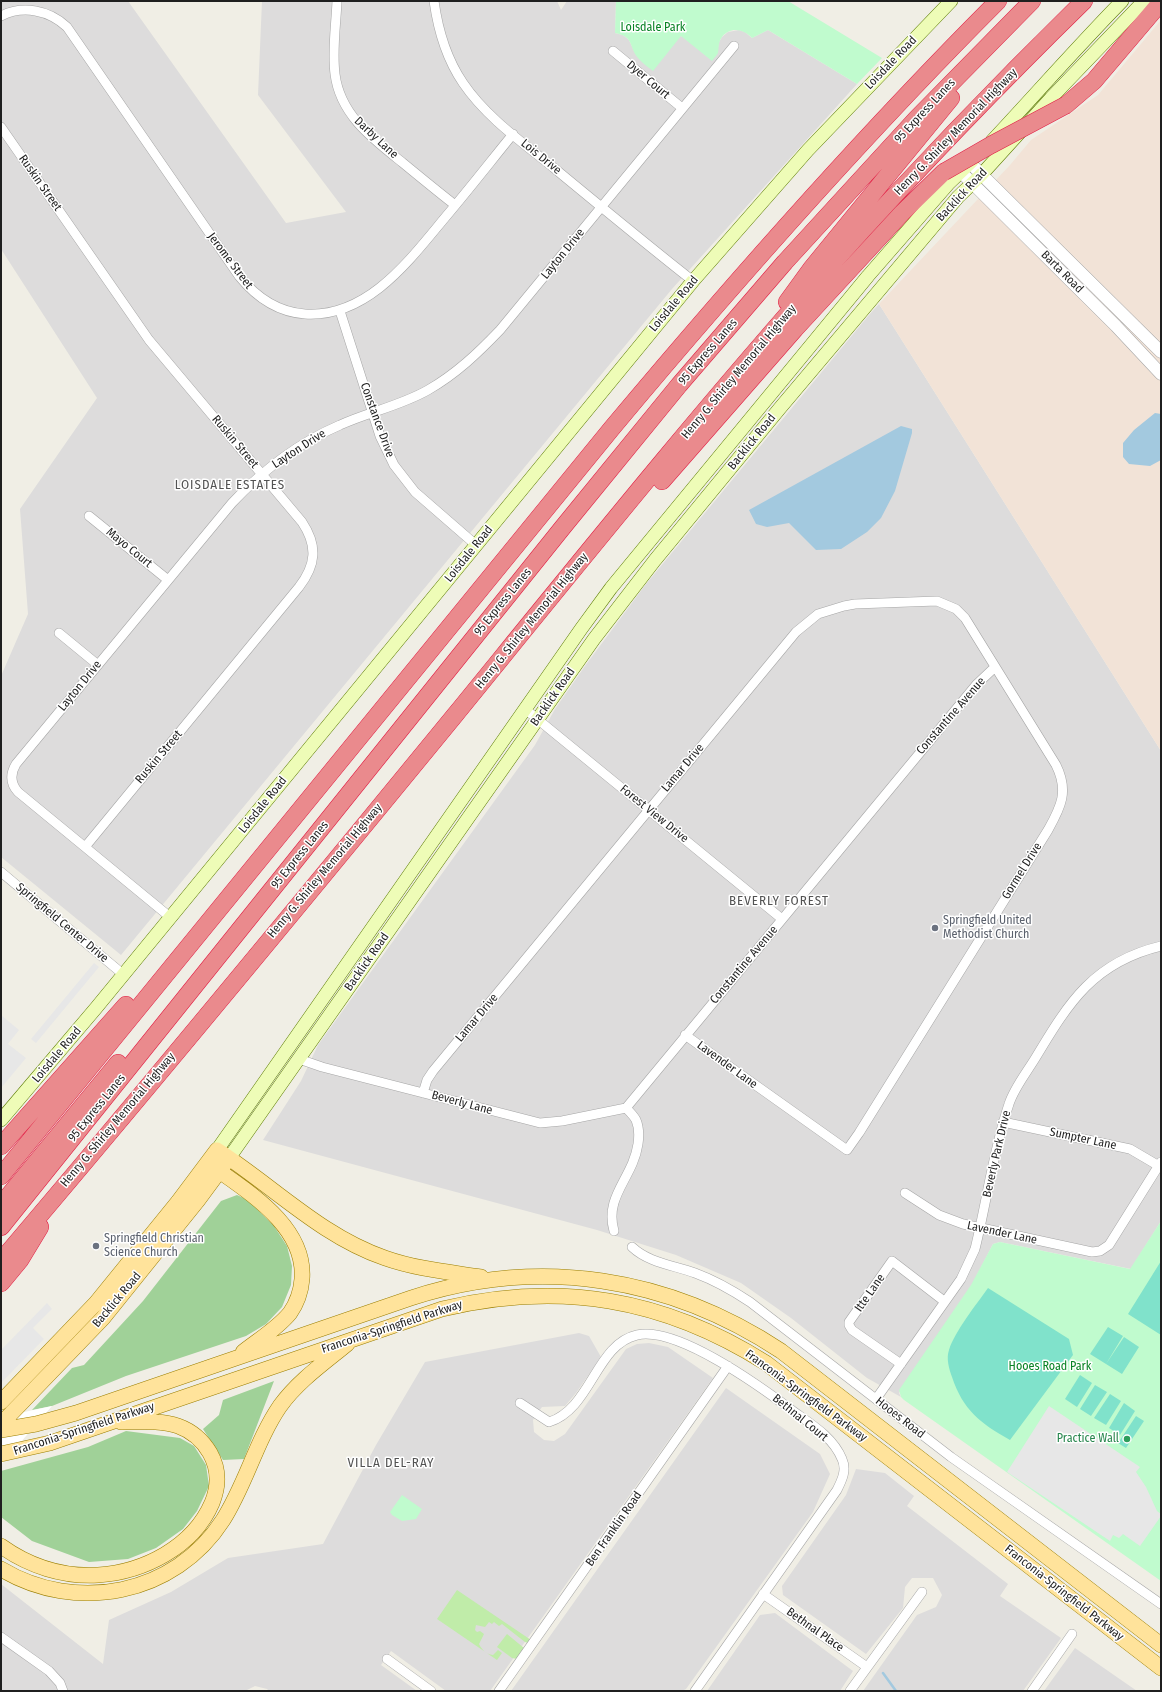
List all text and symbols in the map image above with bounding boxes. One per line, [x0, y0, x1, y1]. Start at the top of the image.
park label: Loisdale Park [621, 21, 685, 35]
street label: Loisdale Road [862, 33, 920, 93]
street label: Dyer Court [624, 58, 672, 102]
street label: Henry G. Shirley Memorial Highway [892, 66, 1020, 198]
street label: 95 Express Lanes [892, 76, 958, 146]
street label: Darby Lane [351, 114, 401, 162]
street label: Lois Drive [518, 136, 564, 178]
street label: Ruskin Street [15, 152, 65, 214]
street label: Backlick Road [934, 165, 990, 225]
street label: Layton Drive [538, 226, 588, 282]
street label: Jerome Street [204, 230, 256, 292]
street label: Barta Road [1038, 248, 1086, 296]
street label: Loisdale Road [646, 273, 702, 335]
street label: Henry G. Shirley Memorial Highway [679, 302, 799, 442]
street label: 95 Express Lanes [675, 316, 741, 388]
street label: Constance Drive [357, 381, 397, 459]
street label: Backlick Road [725, 411, 779, 473]
street label: Ruskin Street [209, 412, 261, 472]
street label: Layton Drive [270, 426, 328, 472]
district label: LOISDALE ESTATES [175, 477, 285, 493]
street label: Loisdale Road [442, 523, 496, 585]
street label: Mayo Court [103, 525, 155, 571]
street label: Henry G. Shirley Memorial Highway [473, 550, 591, 692]
street label: 95 Express Lanes [471, 565, 535, 639]
street label: Layton Drive [55, 658, 105, 714]
street label: Backlick Road [528, 665, 578, 729]
street label: Constantine Avenue [914, 674, 988, 758]
street label: Ruskin Street [133, 727, 185, 787]
street label: Lamar Drive [659, 741, 707, 795]
street label: Loisdale Road [236, 774, 290, 836]
street label: Forest View Drive [617, 782, 691, 846]
street label: Henry G. Shirley Memorial Highway [265, 801, 385, 941]
street label: 95 Express Lanes [268, 818, 332, 892]
street label: Gormel Drive [999, 840, 1045, 902]
street label: Springfield Center Drive [13, 880, 111, 966]
district label: BEVERLY FOREST [729, 893, 829, 909]
place label: Springfield United Methodist Church [943, 914, 1032, 942]
street label: Constantine Avenue [707, 923, 781, 1007]
marker: Springfield United Methodist Church [930, 923, 940, 933]
street label: Backlick Road [342, 930, 392, 994]
street label: Lamar Drive [453, 991, 501, 1045]
street label: Loisdale Road [29, 1024, 85, 1086]
street label: Lavender Lane [694, 1038, 760, 1092]
street label: Henry G. Shirley Memorial Highway [58, 1050, 178, 1190]
street label: 95 Express Lanes [65, 1071, 129, 1145]
street label: Beverly Lane [430, 1088, 494, 1118]
street label: Beverly Park Drive [980, 1109, 1014, 1199]
street label: Sumpter Lane [1048, 1125, 1118, 1153]
street label: Lavender Lane [966, 1219, 1038, 1247]
place label: Springfield Christian Science Church [104, 1232, 204, 1260]
marker: Springfield Christian Science Church [91, 1241, 101, 1251]
street label: Backlick Road [90, 1269, 144, 1331]
street label: Itte Lane [852, 1271, 888, 1315]
street label: Franconia-Springfield Parkway [320, 1297, 464, 1357]
street label: Franconia-Springfield Parkway [742, 1347, 870, 1445]
park label: Hooes Road Park [1009, 1360, 1091, 1374]
street label: Bethnal Court [769, 1391, 831, 1445]
street label: Hooes Road [872, 1394, 928, 1442]
street label: Franconia-Springfield Parkway [12, 1399, 156, 1459]
place label: Practice Wall [1057, 1432, 1119, 1446]
marker: Practice Wall [1122, 1434, 1132, 1444]
district label: VILLA DEL-RAY [347, 1455, 435, 1471]
street label: Ben Franklin Road [583, 1489, 645, 1569]
street label: Franconia-Springfield Parkway [1002, 1542, 1126, 1644]
street label: Bethnal Place [784, 1605, 846, 1655]

